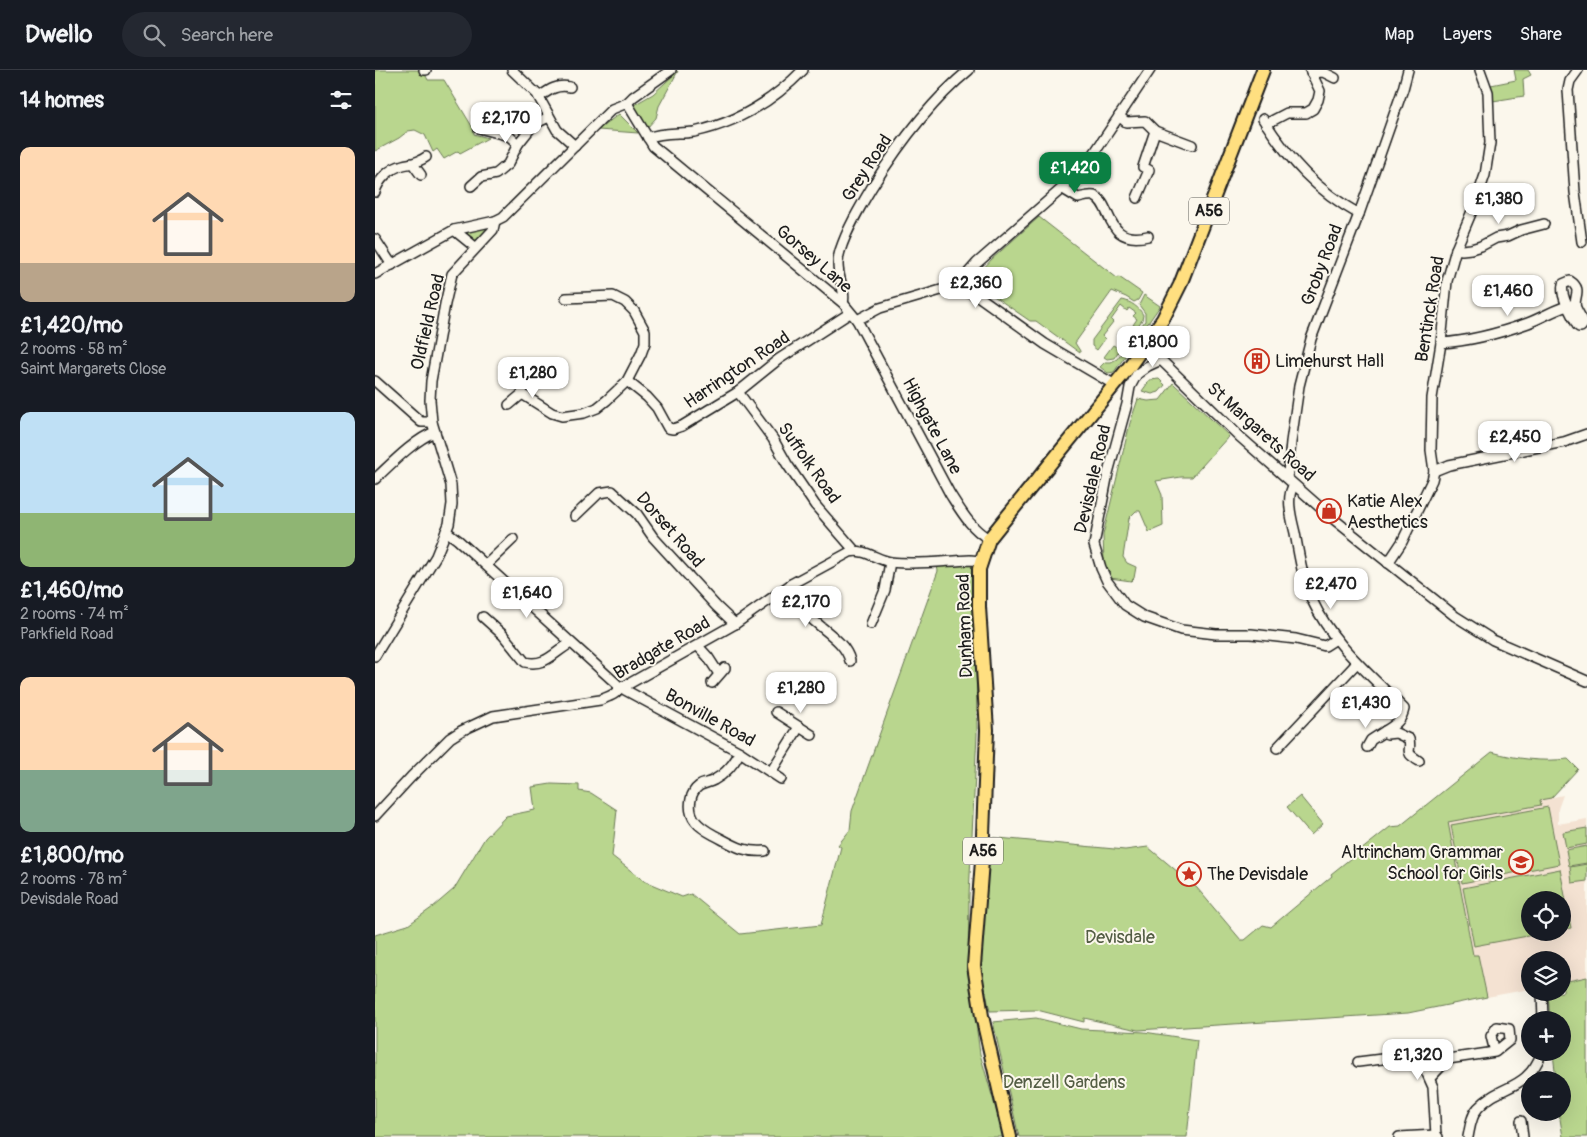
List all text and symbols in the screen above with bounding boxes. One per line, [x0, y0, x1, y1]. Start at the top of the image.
search box [122, 12, 472, 57]
text: Dwello [25, 20, 92, 49]
icon: search [140, 21, 168, 49]
text: Search here [180, 23, 273, 47]
text: Map [1385, 23, 1414, 46]
text: Layers [1442, 23, 1492, 46]
text: Share [1520, 23, 1562, 46]
icon: filters [327, 86, 355, 114]
text: 14 homes [20, 87, 104, 114]
pin: £2,170 [465, 102, 547, 144]
text: £2,170 [482, 108, 530, 128]
street label: Grey Road [837, 130, 897, 206]
pin: £1,420 [1034, 152, 1116, 194]
text: £1,420 [1050, 158, 1100, 178]
icon: home [143, 179, 233, 269]
pin: £1,380 [1458, 182, 1540, 225]
text: £1,380 [1475, 189, 1523, 209]
road number: A56 [1189, 198, 1229, 224]
street label: Gorsey Lane [771, 220, 857, 298]
street label: Groby Road [1296, 221, 1348, 309]
street label: Bentinck Road [1410, 254, 1450, 364]
pin: £2,360 [935, 266, 1017, 309]
street label: Oldfield Road [406, 272, 450, 372]
text: £2,360 [950, 273, 1002, 293]
pin: £1,460 [1467, 274, 1549, 317]
text: £1,460 [1483, 281, 1533, 301]
text: £1,420/mo [20, 312, 123, 339]
street label: Harrington Road [680, 326, 794, 414]
pin: £1,800 [1112, 326, 1194, 368]
text: £1,800 [1128, 332, 1178, 352]
text: 2 rooms · 58 m² [20, 339, 128, 359]
building icon: Limehurst Hall [1244, 348, 1270, 374]
place label: Limehurst Hall [1275, 350, 1384, 373]
pin: £1,280 [492, 356, 574, 399]
text: Saint Margarets Close [20, 359, 166, 379]
text: £1,280 [509, 363, 557, 383]
street label: Highgate Lane [897, 374, 967, 478]
street label: St Margarets Road [1202, 377, 1320, 487]
street label: Suffolk Road [773, 418, 845, 508]
pin: £2,450 [1474, 420, 1556, 463]
street label: Devisdale Road [1069, 422, 1117, 536]
text: £2,450 [1489, 427, 1541, 447]
icon: home [143, 444, 233, 534]
street label: Dorset Road [631, 487, 709, 573]
place label: Katie Alex Aesthetics [1347, 490, 1428, 534]
shop icon: Katie Alex Aesthetics [1316, 498, 1342, 524]
pin: £2,470 [1290, 568, 1372, 610]
street label: Dunham Road [952, 574, 978, 678]
text: £2,470 [1305, 574, 1357, 594]
pin: £1,640 [486, 576, 568, 619]
text: £1,460/mo [20, 577, 123, 604]
text: £1,640 [502, 583, 552, 603]
pin: £2,170 [765, 586, 847, 628]
text: £2,170 [782, 592, 830, 612]
text: 2 rooms · 74 m² [20, 604, 129, 624]
street label: Bradgate Road [610, 611, 714, 685]
text: Parkfield Road [20, 624, 114, 644]
pin: £1,280 [760, 672, 842, 714]
text: £1,280 [777, 678, 825, 698]
street label: Bonville Road [661, 684, 759, 752]
pin: £1,430 [1325, 686, 1407, 729]
text: £1,430 [1341, 693, 1391, 713]
icon: home [143, 709, 233, 799]
road number: A56 [963, 838, 1003, 864]
place label: Altrincham Grammar School for Girls [1341, 841, 1504, 885]
text: £1,800/mo [20, 842, 124, 869]
school or university icon: Altrincham Grammar School for Girls [1508, 849, 1534, 875]
place icon: The Devisdale [1176, 861, 1202, 887]
place label: The Devisdale [1207, 863, 1308, 886]
text: 2 rooms · 78 m² [20, 869, 127, 889]
text: Devisdale Road [20, 889, 119, 909]
map controls [1521, 891, 1571, 1121]
button: locate [1521, 891, 1571, 941]
park label: Devisdale [1085, 926, 1155, 949]
button: layers [1521, 951, 1571, 1001]
button: + [1521, 1011, 1571, 1061]
pin: £1,320 [1377, 1038, 1459, 1081]
text: £1,320 [1393, 1045, 1443, 1065]
park label: Denzell Gardens [1003, 1071, 1125, 1094]
button: − [1521, 1071, 1571, 1121]

